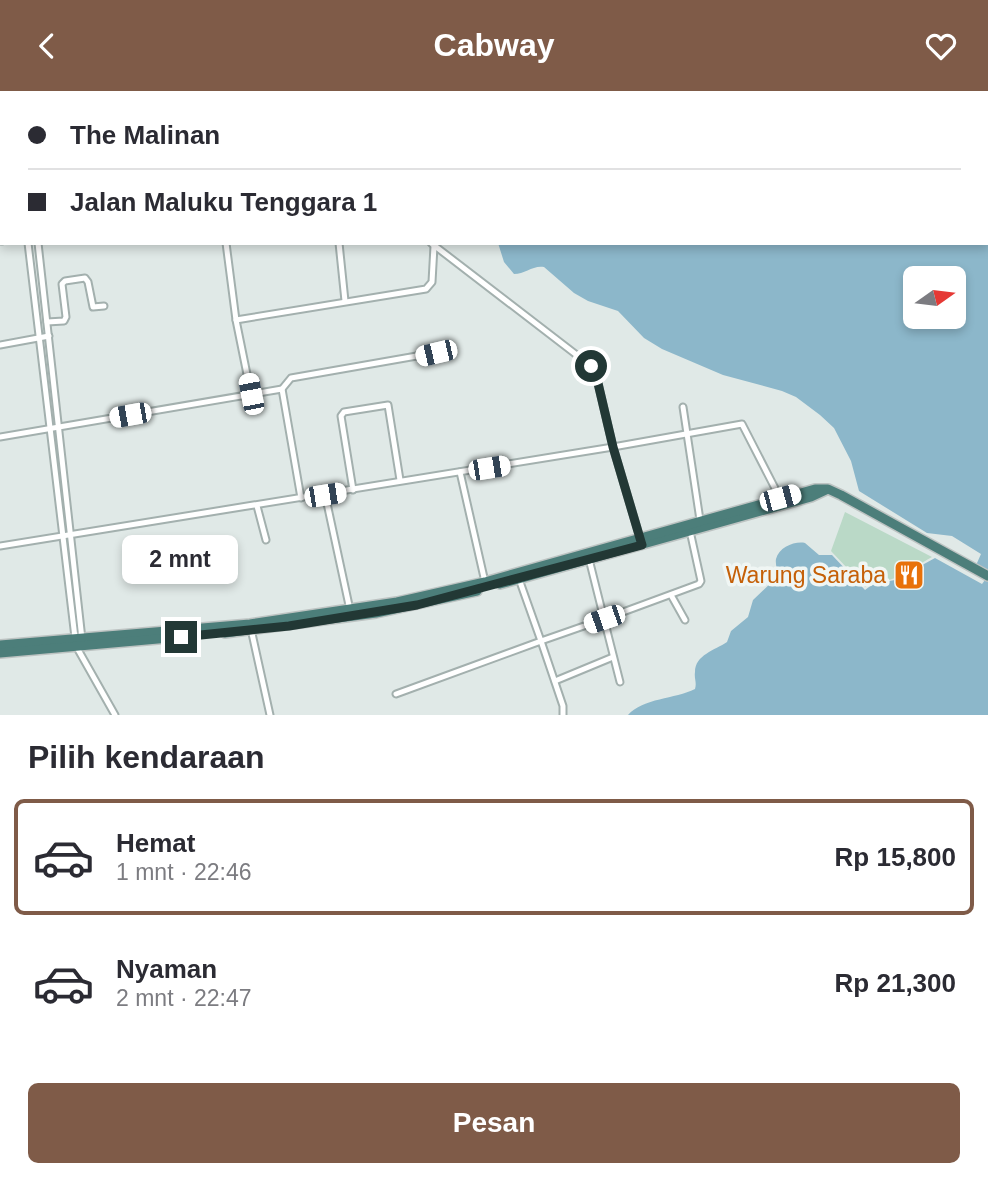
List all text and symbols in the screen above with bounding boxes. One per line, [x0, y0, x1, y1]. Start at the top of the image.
icon: back [28, 27, 66, 65]
text: Cabway [434, 27, 554, 63]
icon: heart [922, 27, 960, 65]
text: The Malinan [70, 120, 220, 150]
text: Jalan Maluku Tenggara 1 [70, 187, 377, 217]
north arrow [903, 266, 966, 329]
map controls [903, 266, 966, 329]
car [414, 338, 459, 368]
route start [575, 350, 607, 382]
car [237, 371, 266, 417]
car [108, 401, 153, 429]
car [467, 454, 512, 482]
car [303, 481, 348, 509]
car [757, 482, 804, 514]
callout: 2 mnt [123, 535, 239, 585]
text: 2 mnt [149, 546, 211, 572]
restaurant icon: Warung Saraba [892, 558, 926, 592]
place label: Warung Saraba [726, 562, 886, 588]
car [581, 602, 628, 636]
route end [165, 621, 197, 653]
text: Pilih kendaraan [28, 739, 265, 775]
icon: car [32, 826, 95, 889]
text: Hemat [116, 828, 195, 858]
text: Rp 15,800 [835, 842, 956, 872]
text: 1 mnt · 22:46 [116, 859, 252, 885]
icon: car [32, 952, 95, 1015]
text: Nyaman [116, 954, 217, 984]
text: Rp 21,300 [835, 968, 956, 998]
text: 2 mnt · 22:47 [116, 985, 252, 1011]
button: Pesan [28, 1083, 960, 1163]

